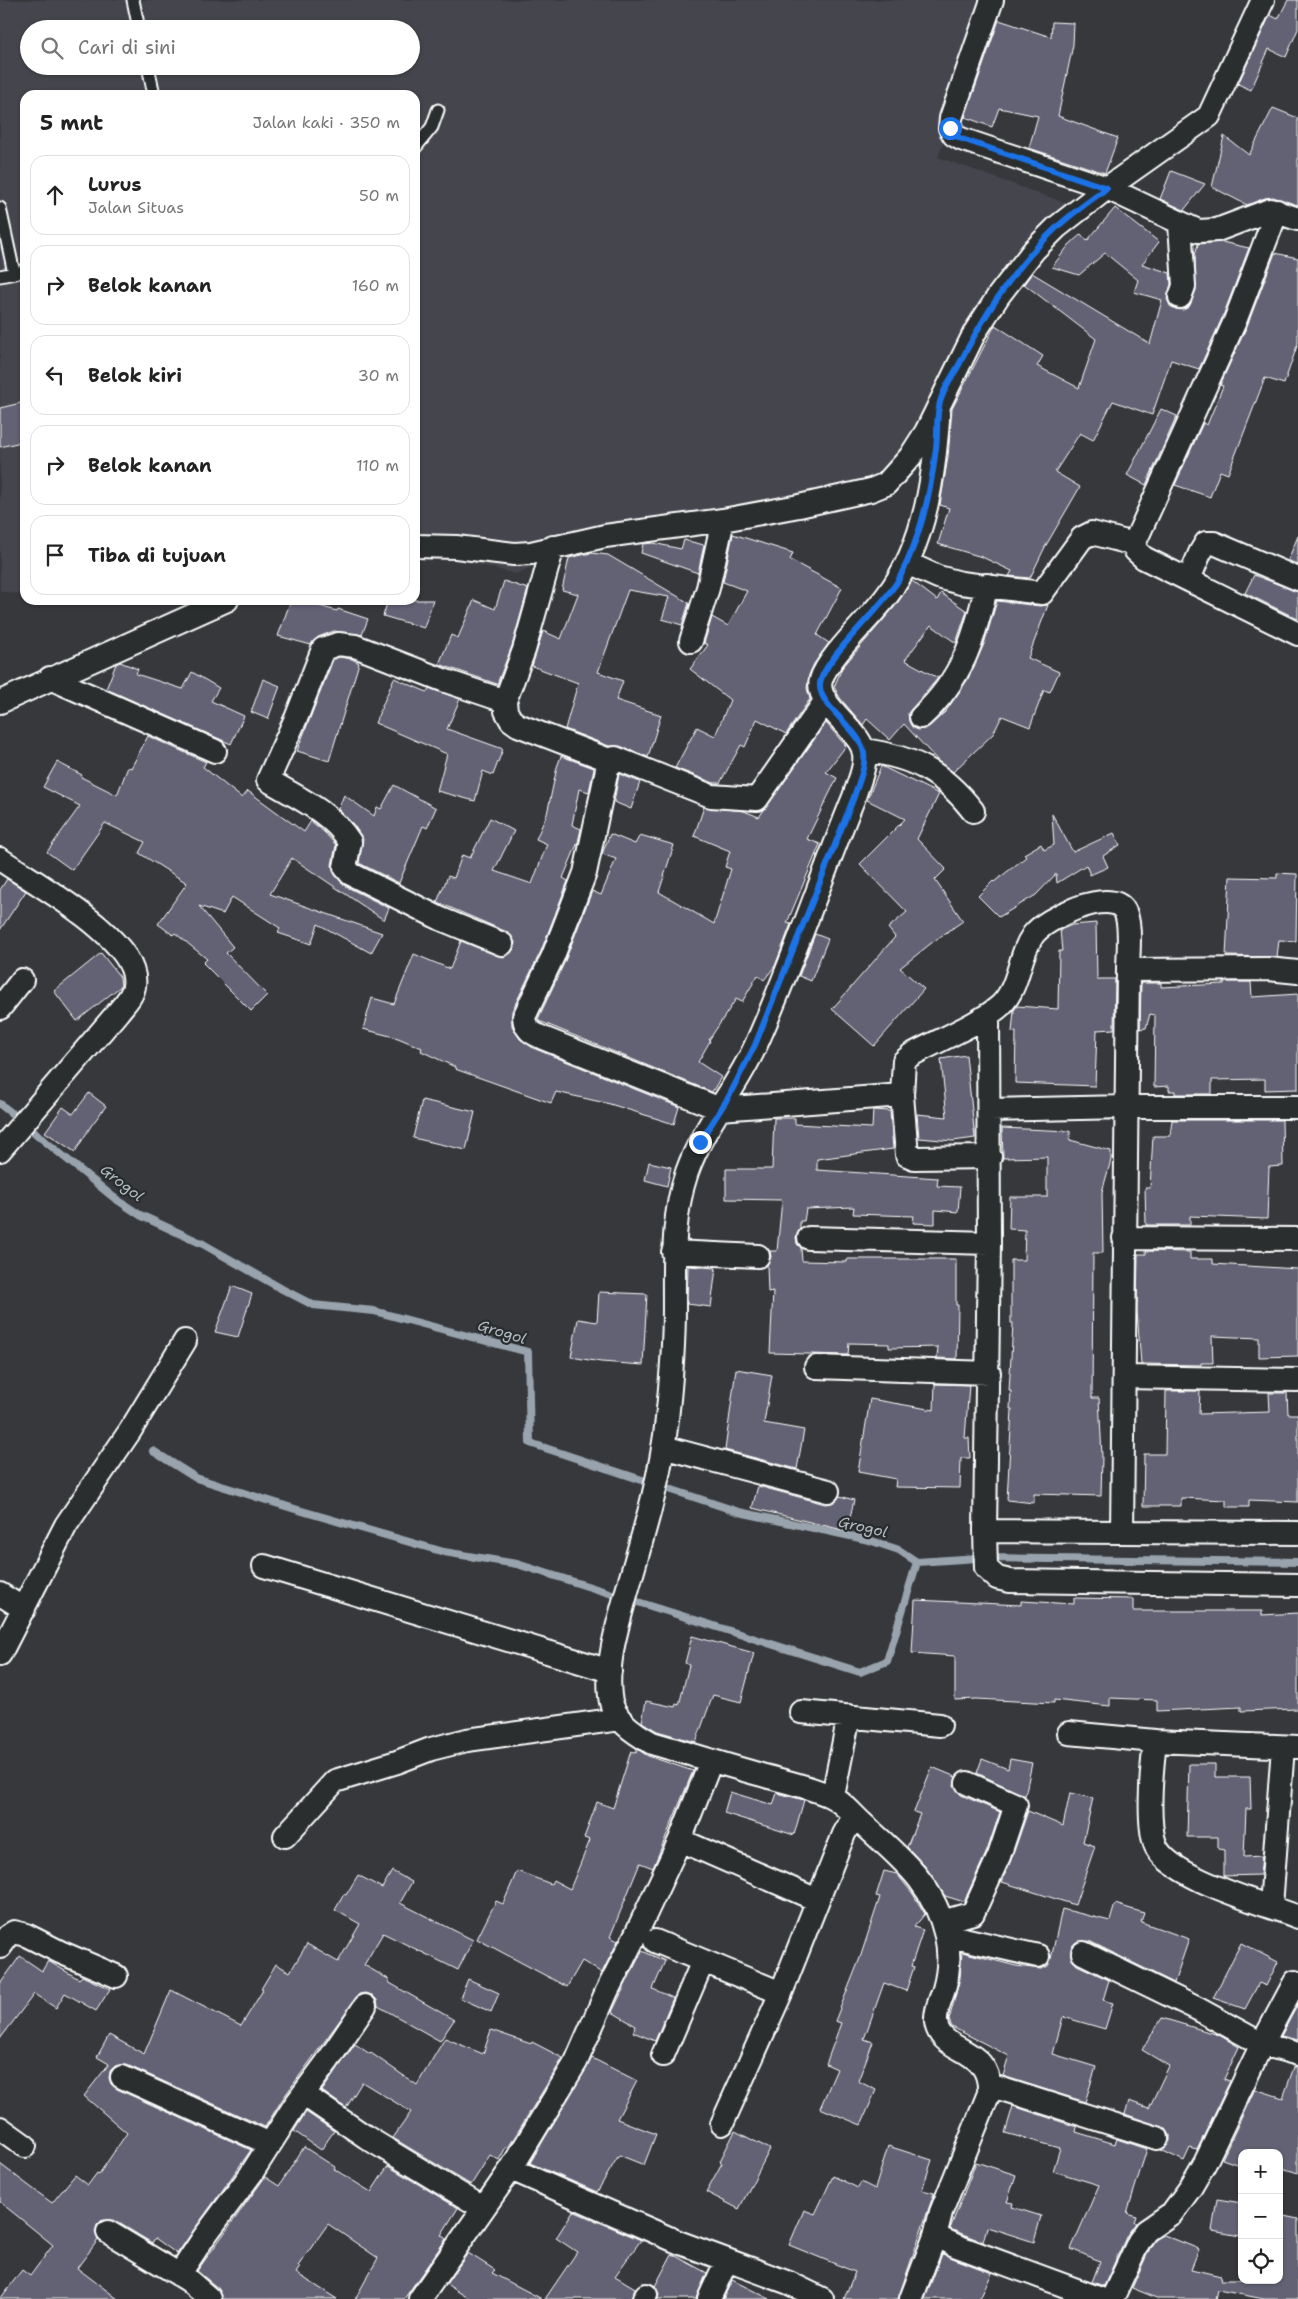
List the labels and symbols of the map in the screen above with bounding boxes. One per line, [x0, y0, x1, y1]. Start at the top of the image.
route start [939, 117, 962, 140]
route end [689, 1131, 712, 1154]
water label: Grogol [96, 1160, 148, 1206]
water label: Grogol [475, 1315, 529, 1349]
water label: Grogol [836, 1512, 890, 1542]

